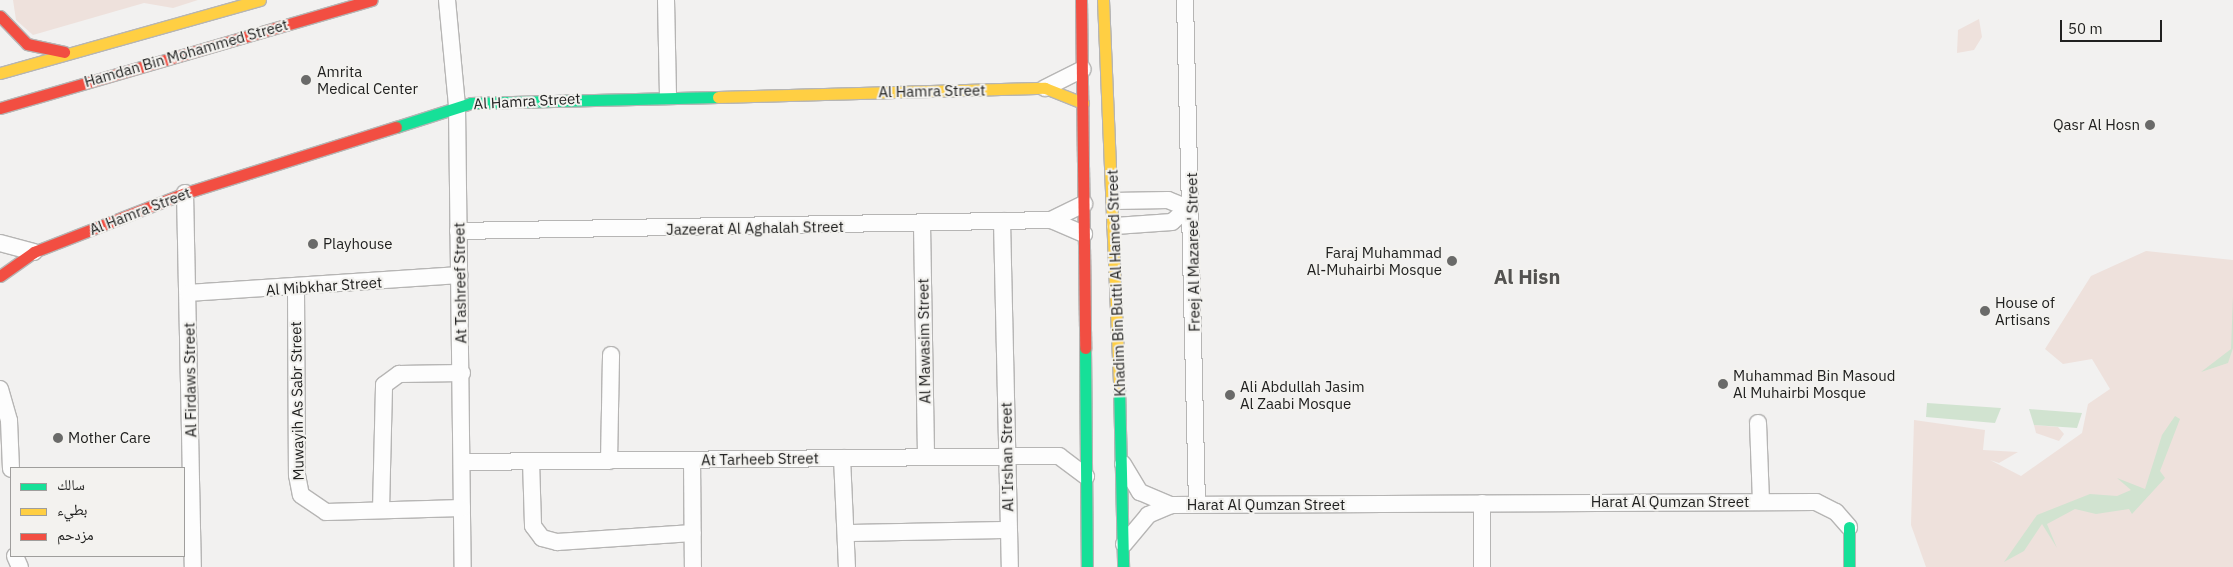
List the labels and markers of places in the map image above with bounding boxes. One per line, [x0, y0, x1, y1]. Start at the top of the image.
place label: Amrita Medical Center [317, 62, 418, 97]
marker: Amrita Medical Center [299, 73, 313, 87]
place label: Qasr Al Hosn [2053, 116, 2140, 134]
marker: Qasr Al Hosn [2144, 119, 2156, 131]
place label: Playhouse [323, 235, 393, 253]
marker: Playhouse [307, 238, 319, 250]
place label: Faraj Muhammad Al-Muhairbi Mosque [1307, 243, 1442, 278]
marker: Faraj Muhammad Al-Muhairbi Mosque [1446, 255, 1458, 267]
place label: House of Artisans [1995, 293, 2055, 328]
marker: House of Artisans [1979, 305, 1991, 317]
place label: Muhammad Bin Masoud Al Muhairbi Mosque [1733, 366, 1895, 401]
place label: Ali Abdullah Jasim Al Zaabi Mosque [1240, 377, 1364, 412]
marker: Muhammad Bin Masoud Al Muhairbi Mosque [1717, 378, 1729, 390]
marker: Ali Abdullah Jasim Al Zaabi Mosque [1224, 389, 1236, 401]
place label: Mother Care [68, 429, 151, 447]
marker: Mother Care [52, 432, 64, 444]

